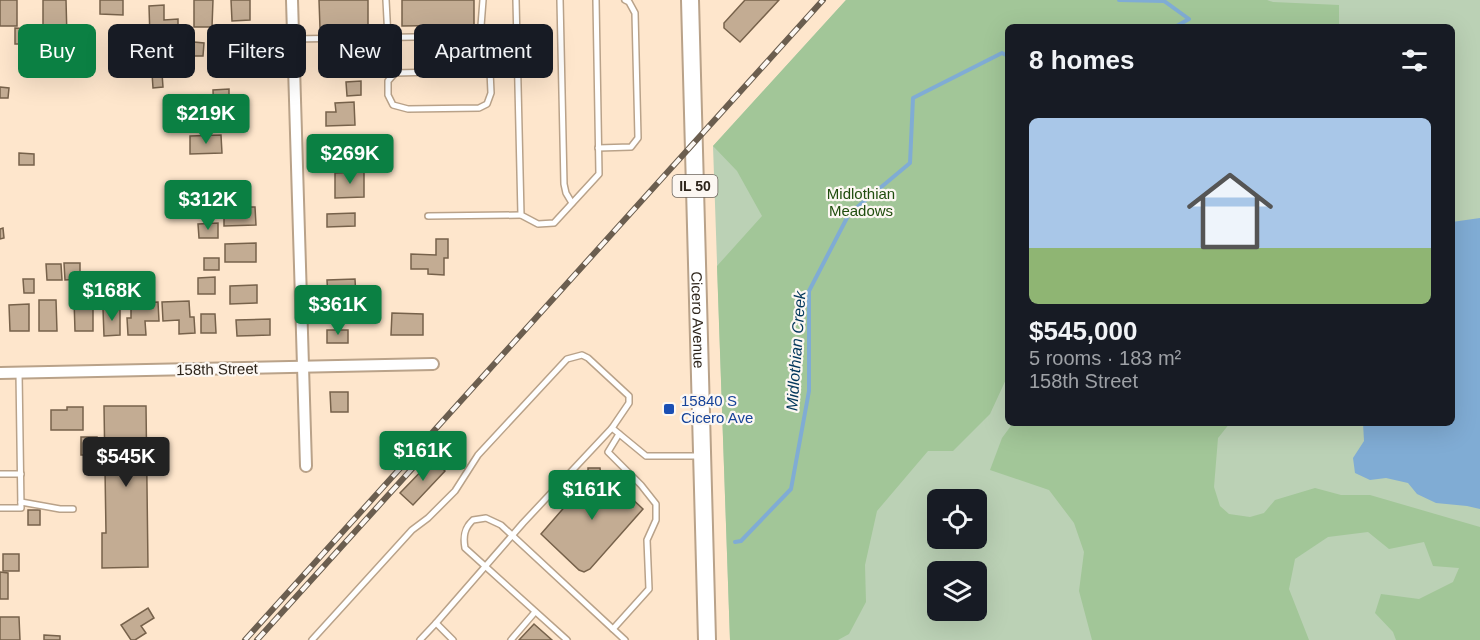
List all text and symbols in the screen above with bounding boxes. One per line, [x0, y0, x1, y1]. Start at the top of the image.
chip: Buy [18, 24, 96, 78]
chip: Rent [108, 24, 195, 78]
chip: Filters [207, 24, 306, 78]
chip: New [318, 24, 402, 78]
chip: Apartment [414, 24, 553, 78]
icon: filters [1398, 44, 1431, 77]
text: 8 homes [1029, 45, 1135, 75]
pin: $219K [164, 94, 248, 145]
text: $219K [177, 102, 235, 124]
pin: $269K [308, 134, 392, 185]
text: $269K [321, 142, 379, 164]
icon: home [1176, 157, 1284, 265]
road number: IL 50 [672, 175, 718, 197]
pin: $312K [166, 180, 250, 231]
park label: Midlothian Meadows [827, 185, 895, 219]
text: $312K [179, 188, 237, 210]
pin: $168K [70, 271, 154, 322]
street label: Cicero Avenue [689, 271, 708, 369]
text: $168K [83, 279, 141, 301]
pin: $361K [296, 285, 380, 336]
water label: Midlothian Creek [783, 290, 809, 411]
text: $361K [309, 293, 367, 315]
text: $545,000 [1029, 316, 1137, 346]
text: 5 rooms · 183 m² [1029, 347, 1181, 369]
street label: 158th Street [176, 360, 259, 378]
text: 158th Street [1029, 370, 1138, 392]
place label: 15840 S Cicero Ave [681, 392, 753, 426]
marker: 15840 S Cicero Ave [662, 402, 676, 416]
pin: $161K [381, 431, 465, 482]
pin: $545K [84, 437, 168, 488]
text: $161K [394, 439, 452, 461]
text: $545K [97, 445, 155, 467]
pin: $161K [550, 470, 634, 521]
text: $161K [563, 478, 621, 500]
map controls [927, 489, 987, 621]
button: locate [927, 489, 987, 549]
button: layers [927, 561, 987, 621]

